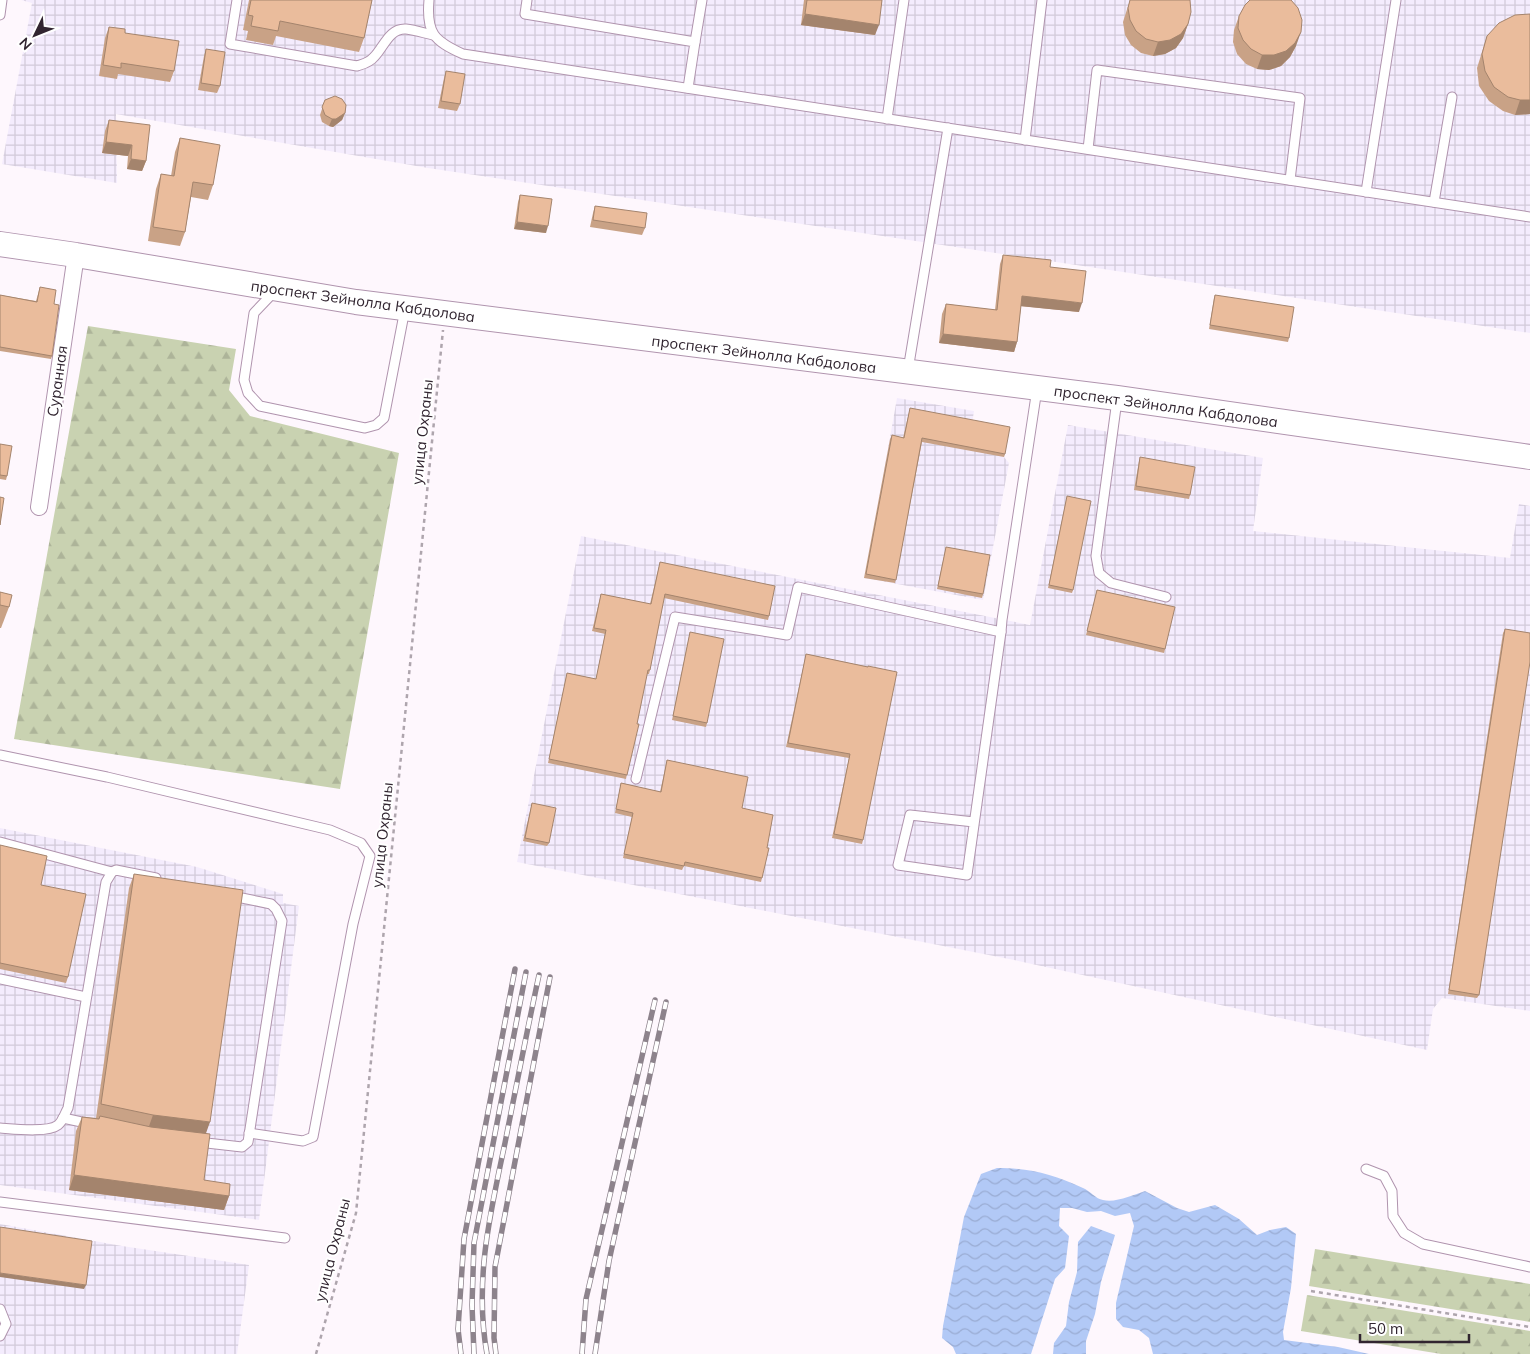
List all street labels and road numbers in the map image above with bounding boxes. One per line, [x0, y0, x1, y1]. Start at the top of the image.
street label: проспект Зейнолла Кабдолова [250, 276, 476, 326]
street label: проспект Зейнолла Кабдолова [651, 331, 877, 377]
street label: Суранная [43, 344, 71, 418]
street label: улица Охраны [407, 378, 437, 486]
street label: проспект Зейнолла Кабдолова [1053, 381, 1279, 431]
street label: улица Охраны [367, 781, 397, 889]
street label: улица Охраны [310, 1196, 354, 1304]

